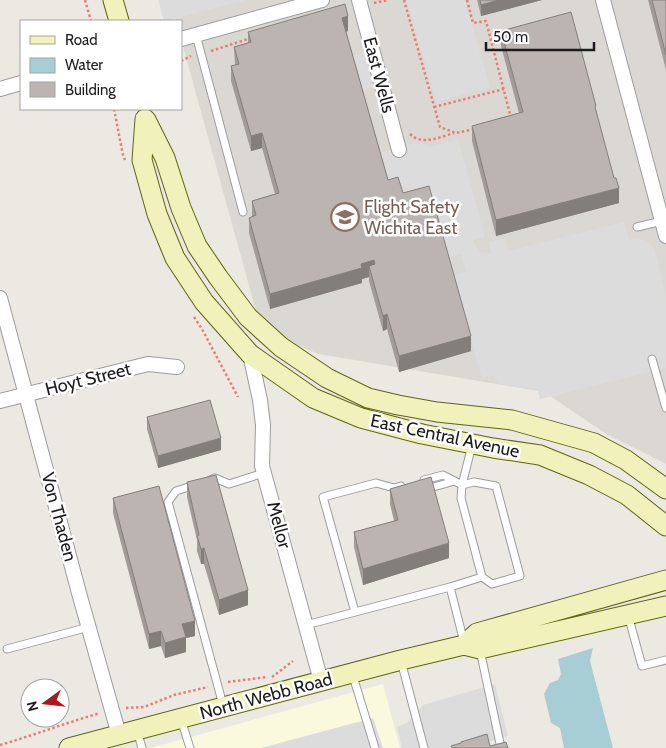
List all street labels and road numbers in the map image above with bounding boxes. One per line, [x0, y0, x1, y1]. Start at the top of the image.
street label: East Wells [358, 35, 400, 115]
street label: Hoyt Street [43, 358, 133, 400]
street label: East Central Avenue [368, 409, 522, 463]
street label: Von Thaden [37, 470, 81, 564]
street label: Mellor [262, 499, 296, 551]
street label: North Webb Road [197, 668, 335, 724]

